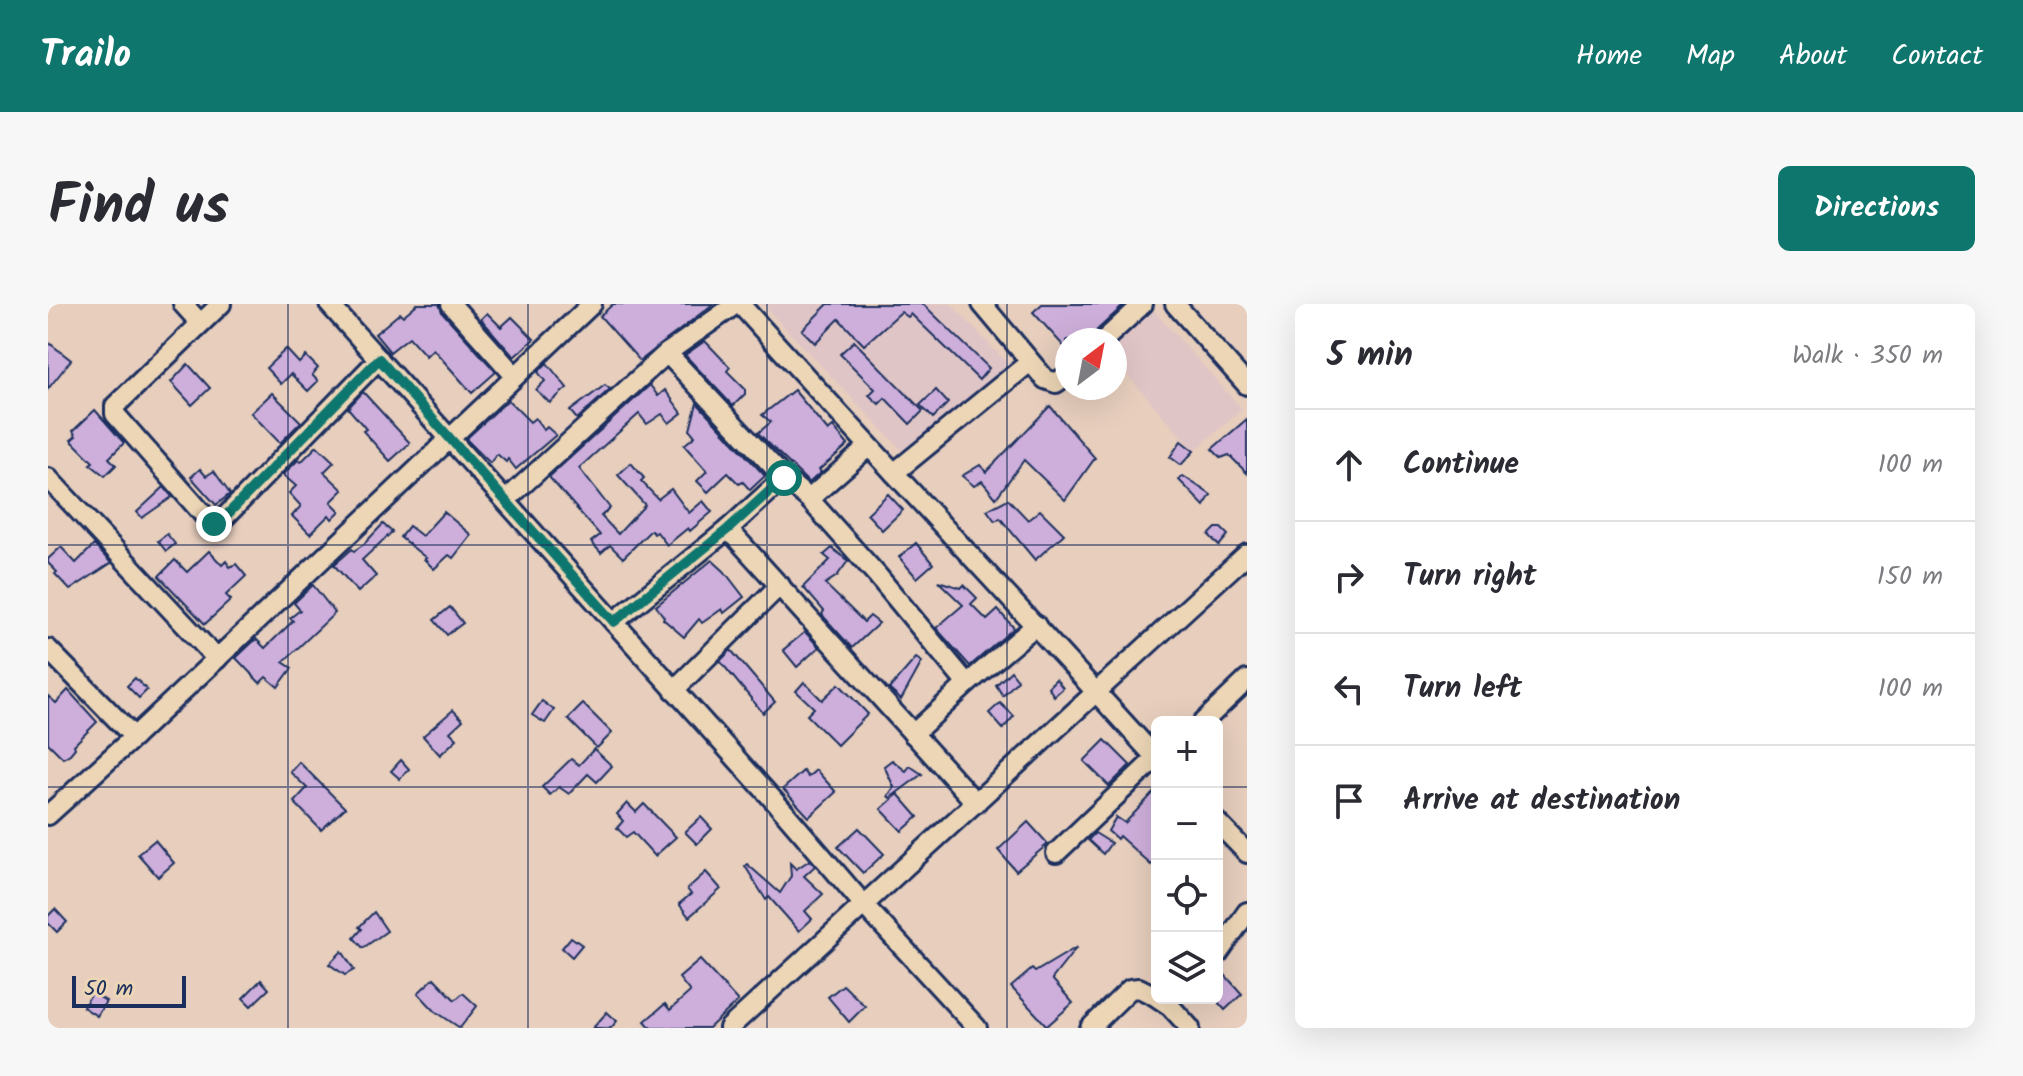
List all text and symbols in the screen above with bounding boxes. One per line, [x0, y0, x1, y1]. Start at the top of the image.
text: Trailo [40, 26, 131, 86]
text: Home [1576, 34, 1642, 79]
text: Map [1686, 34, 1735, 79]
text: About [1779, 34, 1847, 79]
text: Contact [1891, 34, 1983, 79]
text: Find us [48, 163, 229, 253]
button: Directions [1778, 166, 1975, 251]
north arrow [1055, 328, 1127, 400]
text: 5 min [1327, 329, 1413, 383]
text: Walk · 350 m [1792, 335, 1943, 377]
text: Continue [1403, 441, 1519, 489]
icon: ahead [1327, 443, 1371, 487]
text: 100 m [1878, 444, 1943, 486]
route start [766, 460, 802, 496]
route end [196, 506, 232, 542]
text: Turn right [1403, 553, 1536, 601]
icon: right [1327, 555, 1371, 599]
text: 150 m [1877, 556, 1943, 598]
text: Turn left [1403, 665, 1522, 713]
icon: left [1327, 667, 1371, 711]
text: 100 m [1878, 668, 1943, 710]
map controls [1151, 716, 1223, 1004]
button: + [1151, 716, 1223, 788]
text: Arrive at destination [1403, 777, 1680, 825]
icon: arrive [1327, 779, 1371, 823]
button: − [1151, 788, 1223, 860]
button: locate [1151, 860, 1223, 932]
button: layers [1151, 932, 1223, 1004]
scale bar [72, 972, 186, 1008]
text: 50 m [84, 972, 133, 1007]

